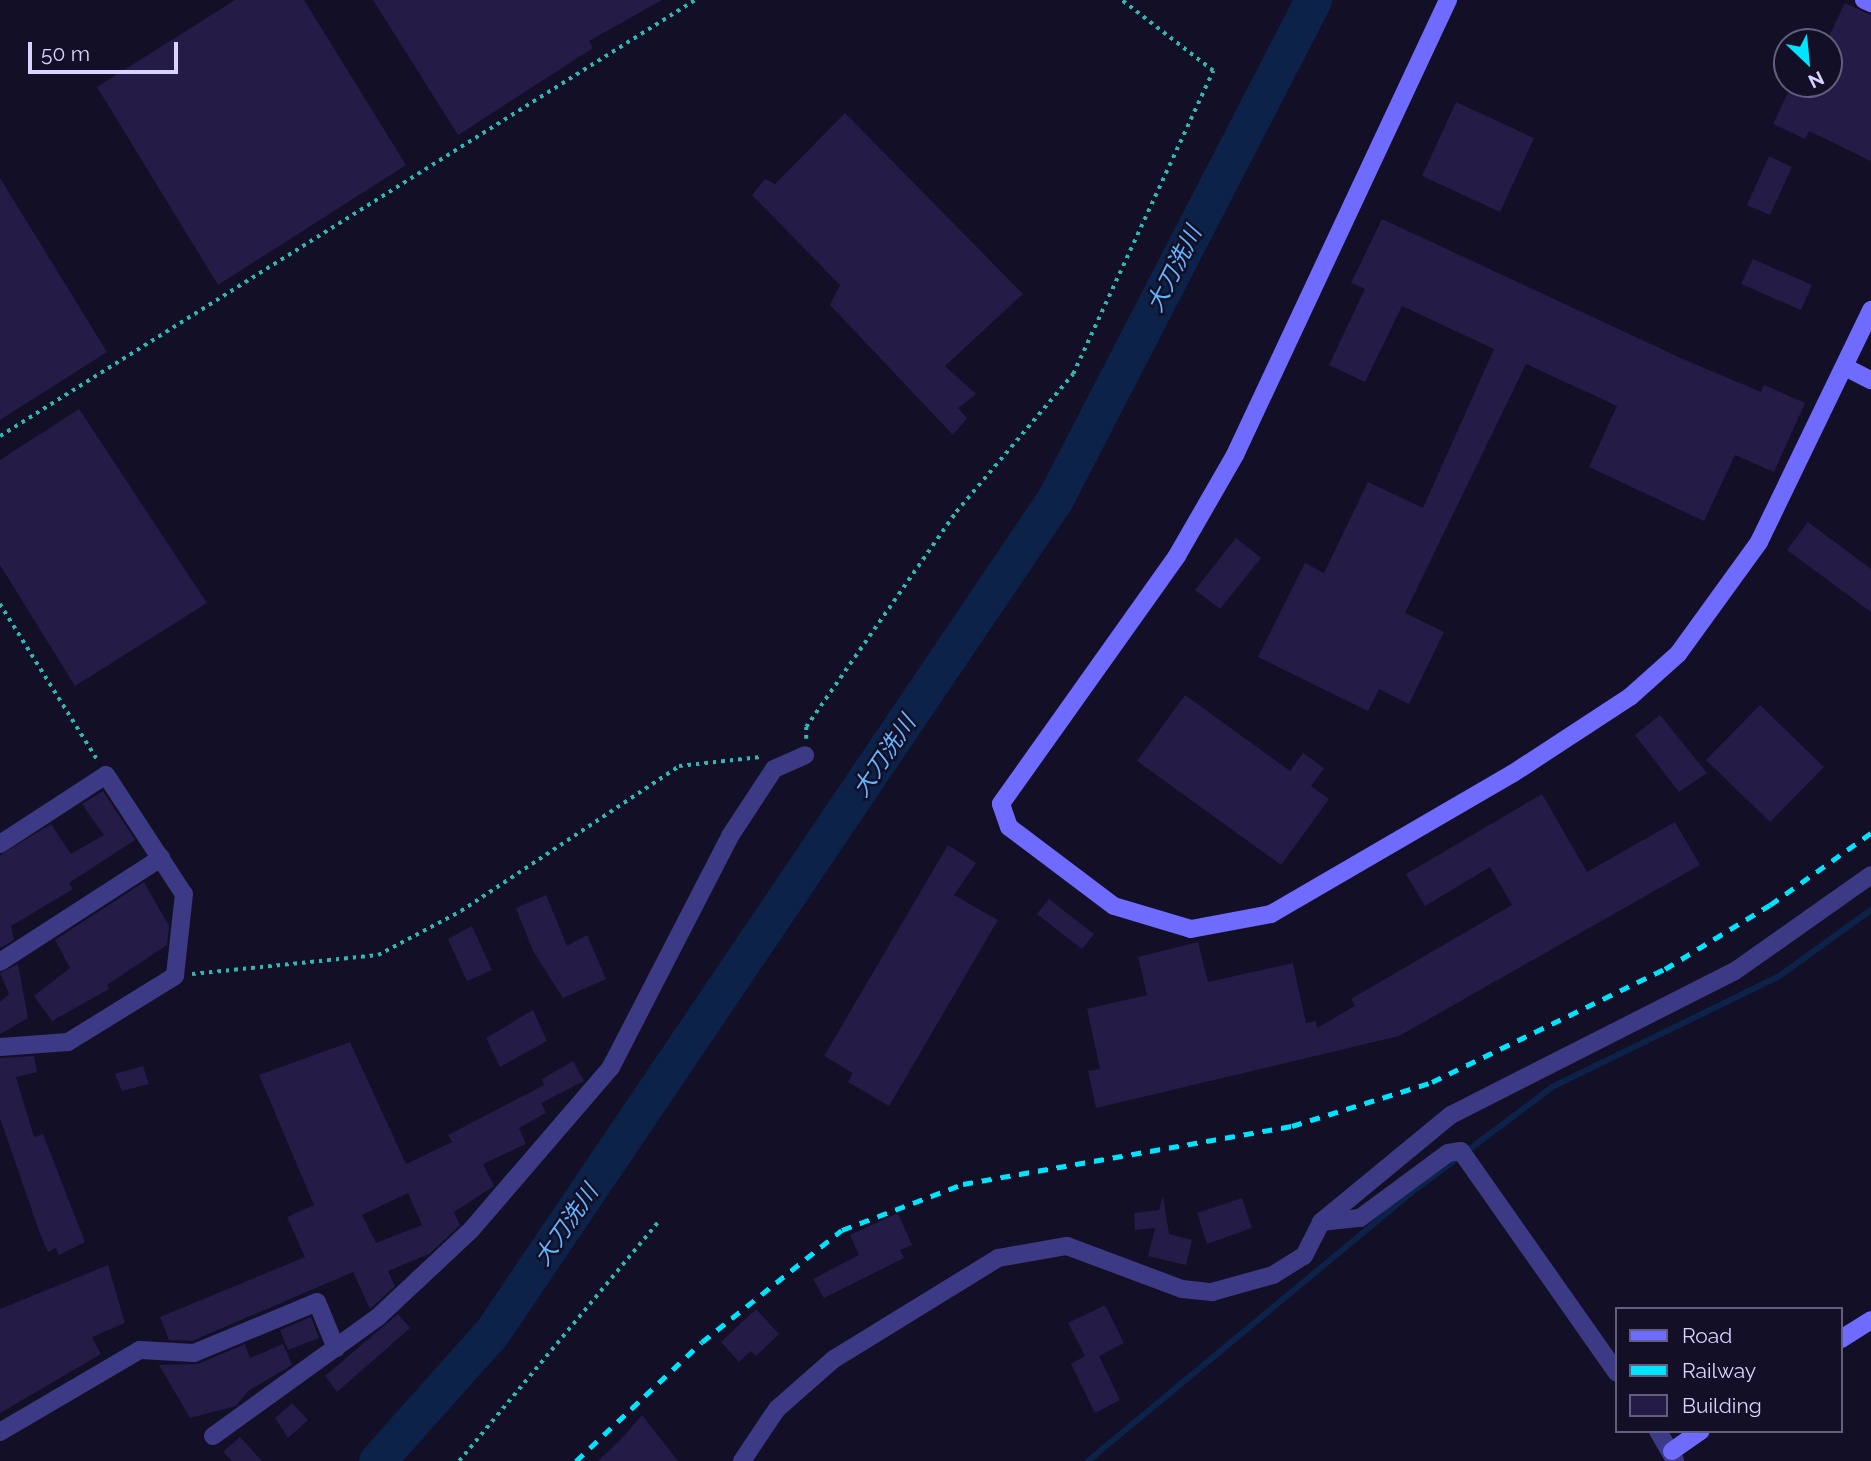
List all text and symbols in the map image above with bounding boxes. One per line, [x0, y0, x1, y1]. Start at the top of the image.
scale bar [32, 28, 182, 72]
north arrow [1773, 28, 1843, 98]
text: 50 m [41, 41, 90, 66]
text: N [1805, 67, 1828, 93]
water label: 大刀洗川 [1141, 222, 1207, 316]
water label: 大刀洗川 [847, 710, 921, 802]
water label: 大刀洗川 [528, 1179, 604, 1271]
legend [1616, 1307, 1843, 1433]
text: Road [1682, 1323, 1732, 1348]
text: Railway [1682, 1358, 1756, 1383]
text: Building [1682, 1393, 1762, 1418]

